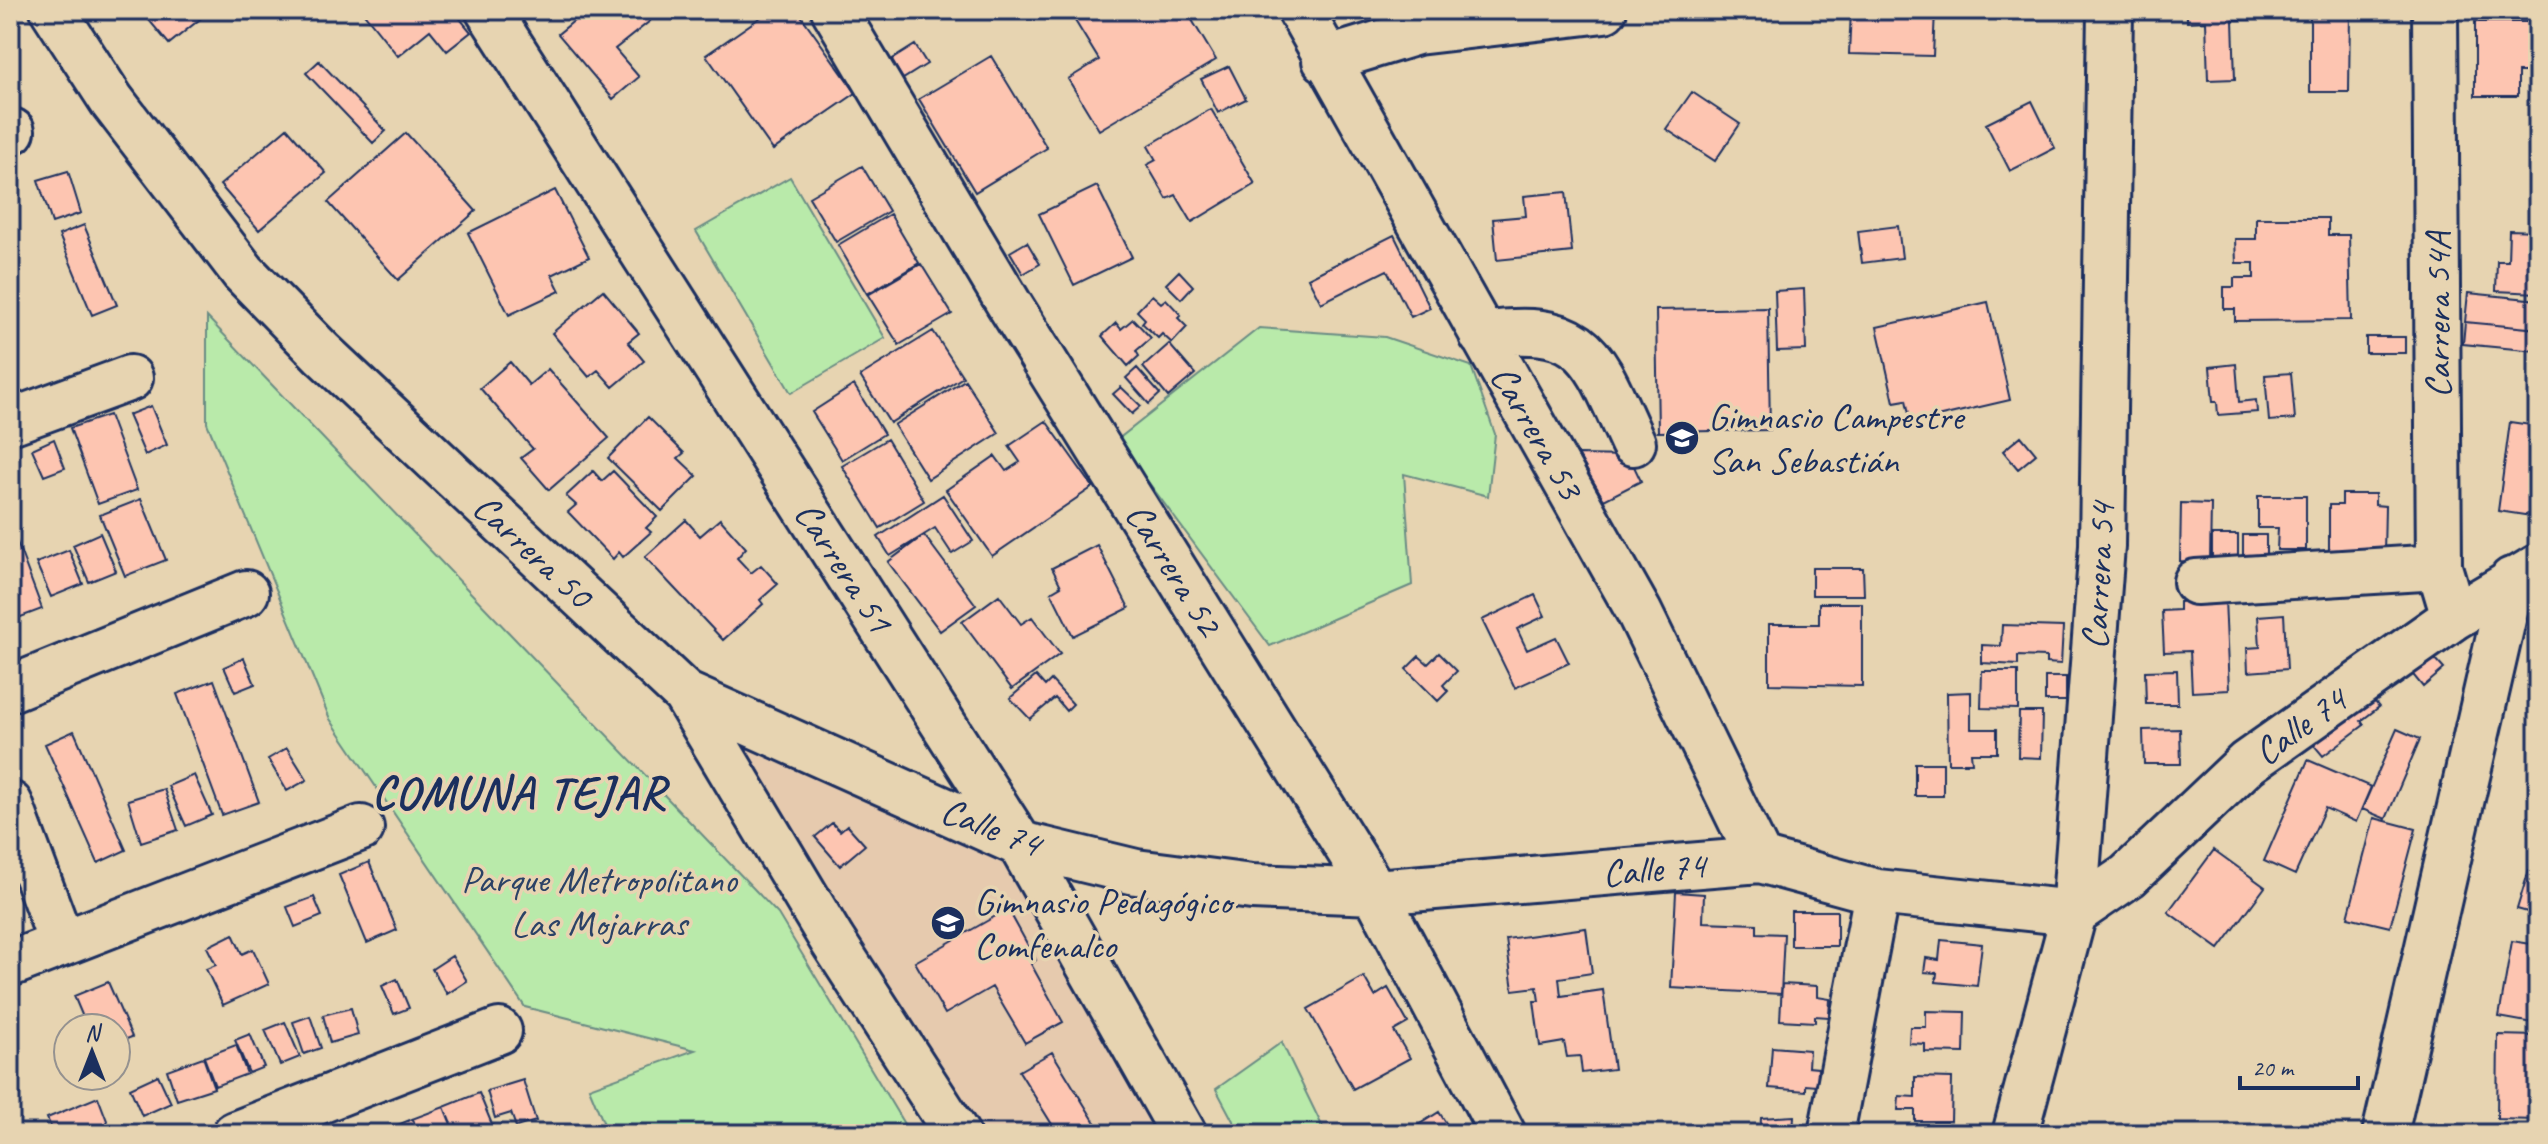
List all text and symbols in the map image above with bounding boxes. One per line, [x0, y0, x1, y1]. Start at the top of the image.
street label: Carrera 54A [2414, 230, 2461, 398]
street label: Carrera 53 [1480, 357, 1596, 510]
place label: Gimnasio Campestre San Sebastián [1708, 393, 1966, 484]
school or university icon: Gimnasio Campestre San Sebastián [1663, 419, 1701, 457]
street label: Carrera 50 [463, 484, 605, 620]
street label: Carrera 51 [784, 493, 905, 643]
street label: Carrera 52 [1115, 494, 1234, 646]
street label: Carrera 54 [2071, 498, 2126, 651]
street label: Calle 74 [2244, 674, 2359, 775]
district label: COMUNA TEJAR [372, 764, 670, 822]
street label: Calle 74 [934, 787, 1051, 869]
street label: Calle 74 [1601, 841, 1711, 897]
park label: Parque Metropolitano Las Mojarras [461, 856, 738, 947]
place label: Gimnasio Pedagógico Comfenalco [974, 878, 1235, 969]
school or university icon: Gimnasio Pedagógico Comfenalco [929, 904, 967, 942]
north arrow [52, 1012, 132, 1092]
text: N [85, 1019, 102, 1047]
scale bar [2240, 1040, 2358, 1090]
text: 20 m [2252, 1053, 2295, 1083]

